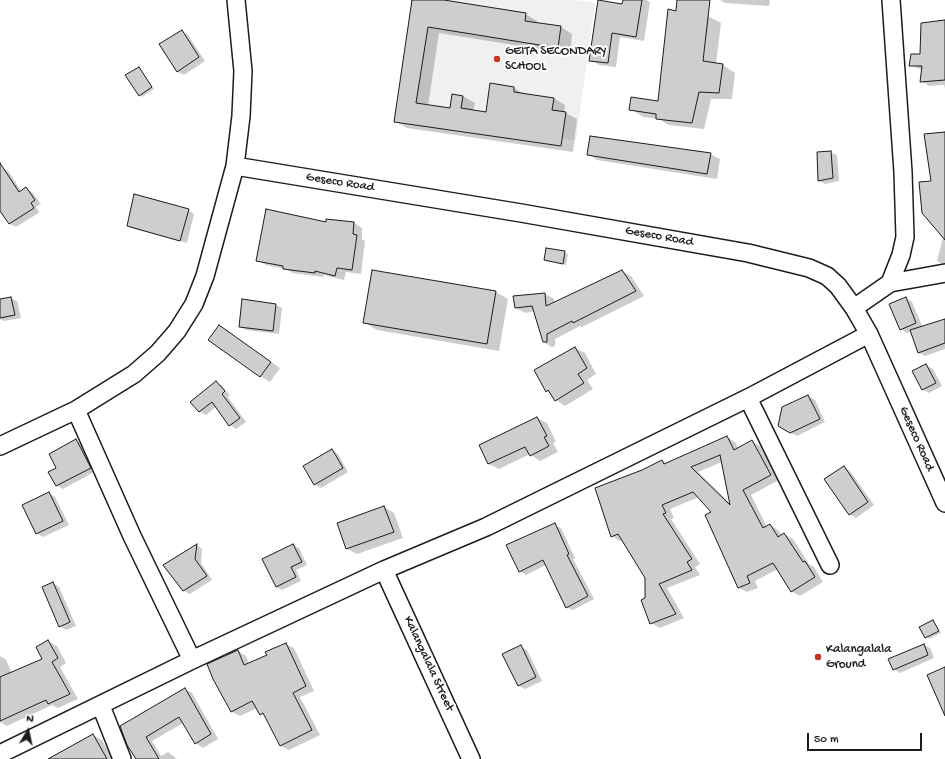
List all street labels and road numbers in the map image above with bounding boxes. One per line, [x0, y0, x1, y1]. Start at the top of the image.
street label: Geseco Road [305, 170, 375, 196]
street label: Geseco Road [624, 223, 694, 251]
street label: Geseco Road [895, 404, 937, 474]
street label: Kalangalala Street [399, 614, 457, 714]

